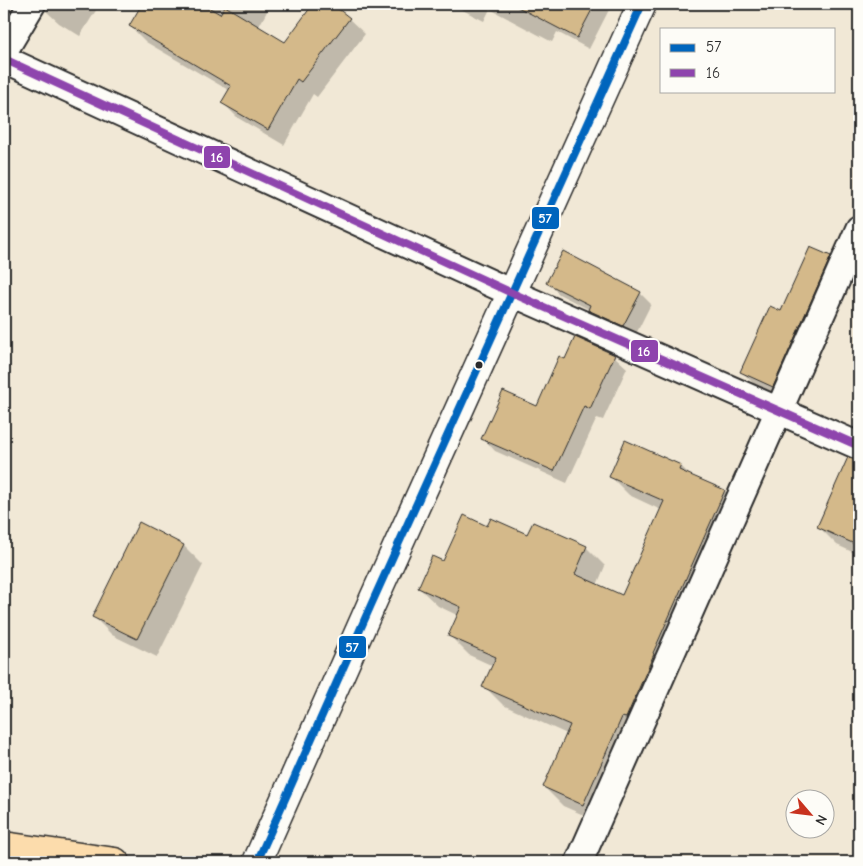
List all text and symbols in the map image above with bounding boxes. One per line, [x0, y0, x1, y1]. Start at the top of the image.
legend [660, 28, 836, 92]
text: 57 [706, 38, 721, 56]
text: 16 [706, 64, 720, 82]
line badge: 16 [203, 145, 231, 169]
text: 16 [211, 149, 223, 166]
line badge: 57 [531, 206, 560, 230]
text: 57 [538, 210, 553, 227]
line badge: 16 [630, 339, 659, 363]
text: 16 [638, 343, 650, 360]
unlabelled marker [474, 360, 484, 370]
line badge: 57 [338, 635, 367, 659]
text: 57 [345, 639, 360, 656]
north arrow [786, 788, 836, 838]
text: N [811, 812, 831, 828]

